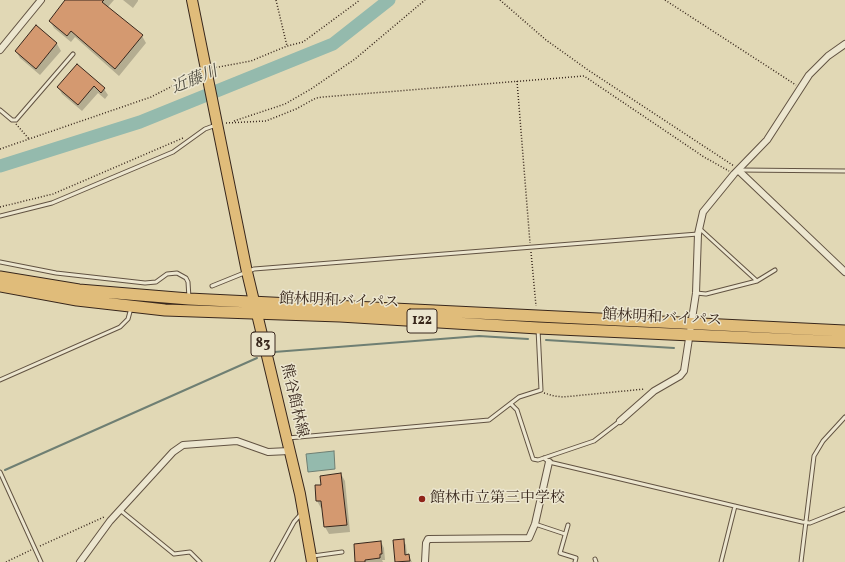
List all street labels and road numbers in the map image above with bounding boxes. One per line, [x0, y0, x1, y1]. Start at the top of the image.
street label: 館林明和バイパス [279, 291, 399, 313]
street label: 館林明和バイパス [602, 307, 722, 331]
road number: 122 [407, 309, 437, 333]
road number: 83 [251, 332, 275, 356]
street label: 熊谷館林線 [276, 362, 310, 440]

